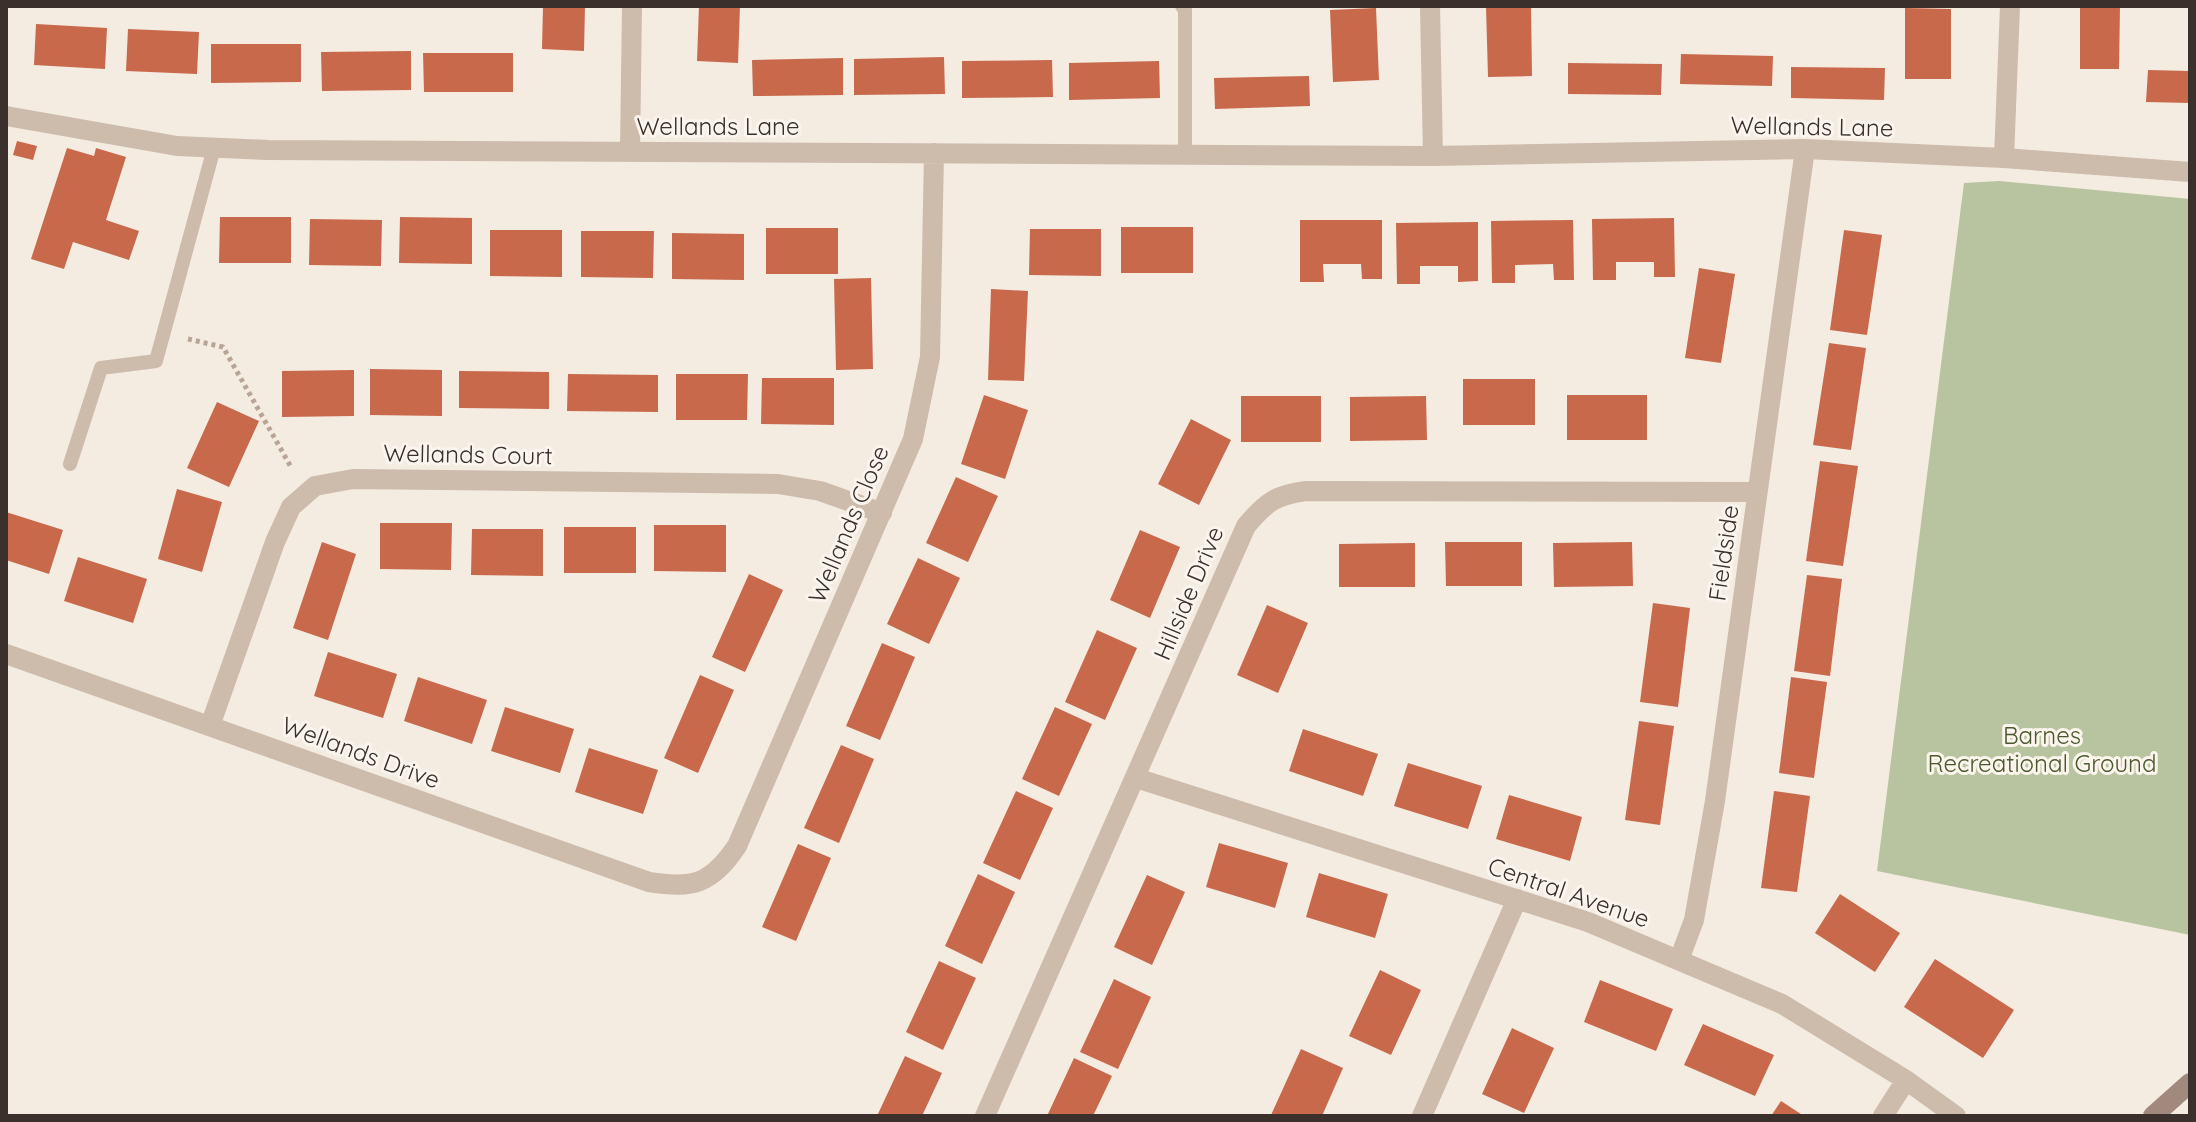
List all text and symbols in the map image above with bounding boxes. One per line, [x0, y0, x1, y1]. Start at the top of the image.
street label: Wellands Lane [1730, 110, 1894, 142]
street label: Wellands Lane [637, 111, 799, 141]
street label: Wellands Court [383, 438, 553, 470]
street label: Wellands Close [801, 441, 895, 607]
street label: Fieldside [1701, 503, 1745, 603]
street label: Hillside Drive [1146, 522, 1230, 664]
street label: Wellands Drive [278, 710, 444, 794]
park label: Barnes Recreational Ground [1927, 720, 2157, 778]
street label: Central Avenue [1484, 850, 1654, 934]

